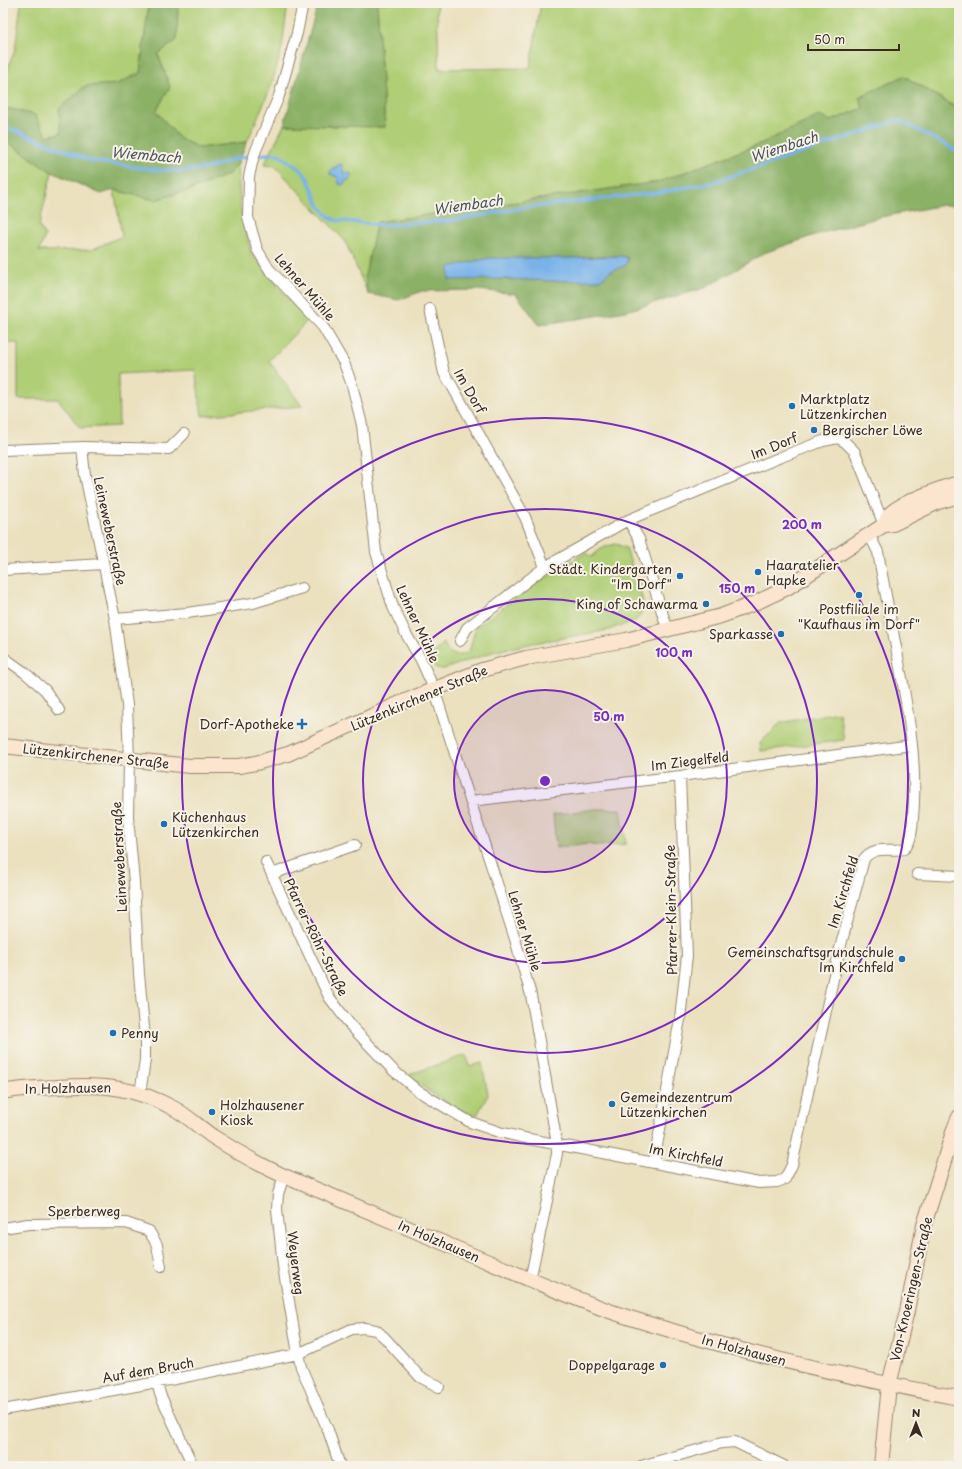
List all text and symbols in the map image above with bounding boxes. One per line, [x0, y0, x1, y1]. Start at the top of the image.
scale bar [808, 26, 899, 52]
text: 50 m [814, 30, 845, 48]
water label: Wiembach [747, 125, 821, 167]
water label: Wiembach [110, 141, 183, 168]
water label: Wiembach [432, 189, 505, 220]
street label: Lehner Mühle [271, 249, 340, 325]
street label: Im Dorf [450, 365, 491, 418]
place label: Marktplatz Lützenkirchen [800, 389, 887, 423]
marker: Marktplatz Lützenkirchen [787, 401, 797, 411]
place label: Bergischer Löwe [822, 420, 923, 439]
marker: Bergischer Löwe [809, 425, 819, 435]
street label: Im Dorf [748, 427, 801, 464]
street label: Leineweberstraße [90, 475, 131, 587]
text: 200 m [782, 515, 822, 533]
place label: Haaratelier Hapke [766, 555, 840, 589]
place label: Städt. Kindergarten "Im Dorf" [548, 559, 672, 593]
marker: Haaratelier Hapke [753, 567, 763, 577]
marker: Städt. Kindergarten "Im Dorf" [675, 571, 685, 581]
text: 150 m [719, 579, 755, 597]
street label: Lehner Mühle [392, 582, 445, 666]
marker: Postfiliale im "Kaufhaus im Dorf" [854, 590, 864, 600]
place label: King of Schawarma [576, 594, 699, 613]
marker: King of Schawarma [701, 599, 711, 609]
place label: Postfiliale im "Kaufhaus im Dorf" [798, 599, 920, 633]
place label: Sparkasse [709, 624, 773, 643]
marker: Sparkasse [776, 629, 786, 639]
text: 100 m [655, 643, 693, 661]
street label: Lützenkirchener Straße [347, 660, 490, 735]
text: 50 m [593, 707, 625, 725]
place label: Dorf-Apotheke [199, 714, 294, 733]
marker: Dorf-Apotheke [297, 719, 307, 729]
street label: Lützenkirchener Straße [22, 738, 170, 773]
street label: Im Ziegelfeld [650, 746, 730, 775]
centre of rings [538, 774, 552, 788]
street label: Leineweberstraße [106, 801, 131, 913]
place label: Küchenhaus Lützenkirchen [172, 807, 259, 841]
marker: Küchenhaus Lützenkirchen [159, 819, 169, 829]
street label: Pfarrer-Klein-Straße [660, 844, 681, 976]
street label: Im Kirchfeld [822, 853, 863, 931]
street label: Pfarrer-Röhr-Straße [280, 874, 353, 999]
street label: Lehner Mühle [504, 888, 547, 974]
place label: Gemeinschaftsgrundschule Im Kirchfeld [727, 942, 894, 976]
marker: Gemeinschaftsgrundschule Im Kirchfeld [897, 954, 907, 964]
place label: Penny [121, 1023, 159, 1042]
marker: Penny [108, 1028, 118, 1038]
street label: In Holzhausen [24, 1077, 112, 1098]
place label: Gemeindezentrum Lützenkirchen [620, 1087, 733, 1121]
place label: Holzhausener Kiosk [220, 1095, 305, 1129]
marker: Gemeindezentrum Lützenkirchen [607, 1099, 617, 1109]
marker: Holzhausener Kiosk [207, 1107, 217, 1117]
street label: Im Kirchfeld [647, 1138, 725, 1171]
street label: Sperberweg [47, 1201, 121, 1220]
street label: Von-Knoeringen-Straße [885, 1214, 936, 1363]
street label: In Holzhausen [396, 1215, 483, 1266]
street label: Weyerweg [283, 1230, 310, 1296]
street label: In Holzhausen [700, 1329, 788, 1370]
street label: Auf dem Bruch [101, 1352, 195, 1387]
place label: Doppelgarage [569, 1355, 655, 1374]
marker: Doppelgarage [658, 1360, 668, 1370]
north arrow [896, 1403, 936, 1443]
text: N [912, 1404, 921, 1421]

